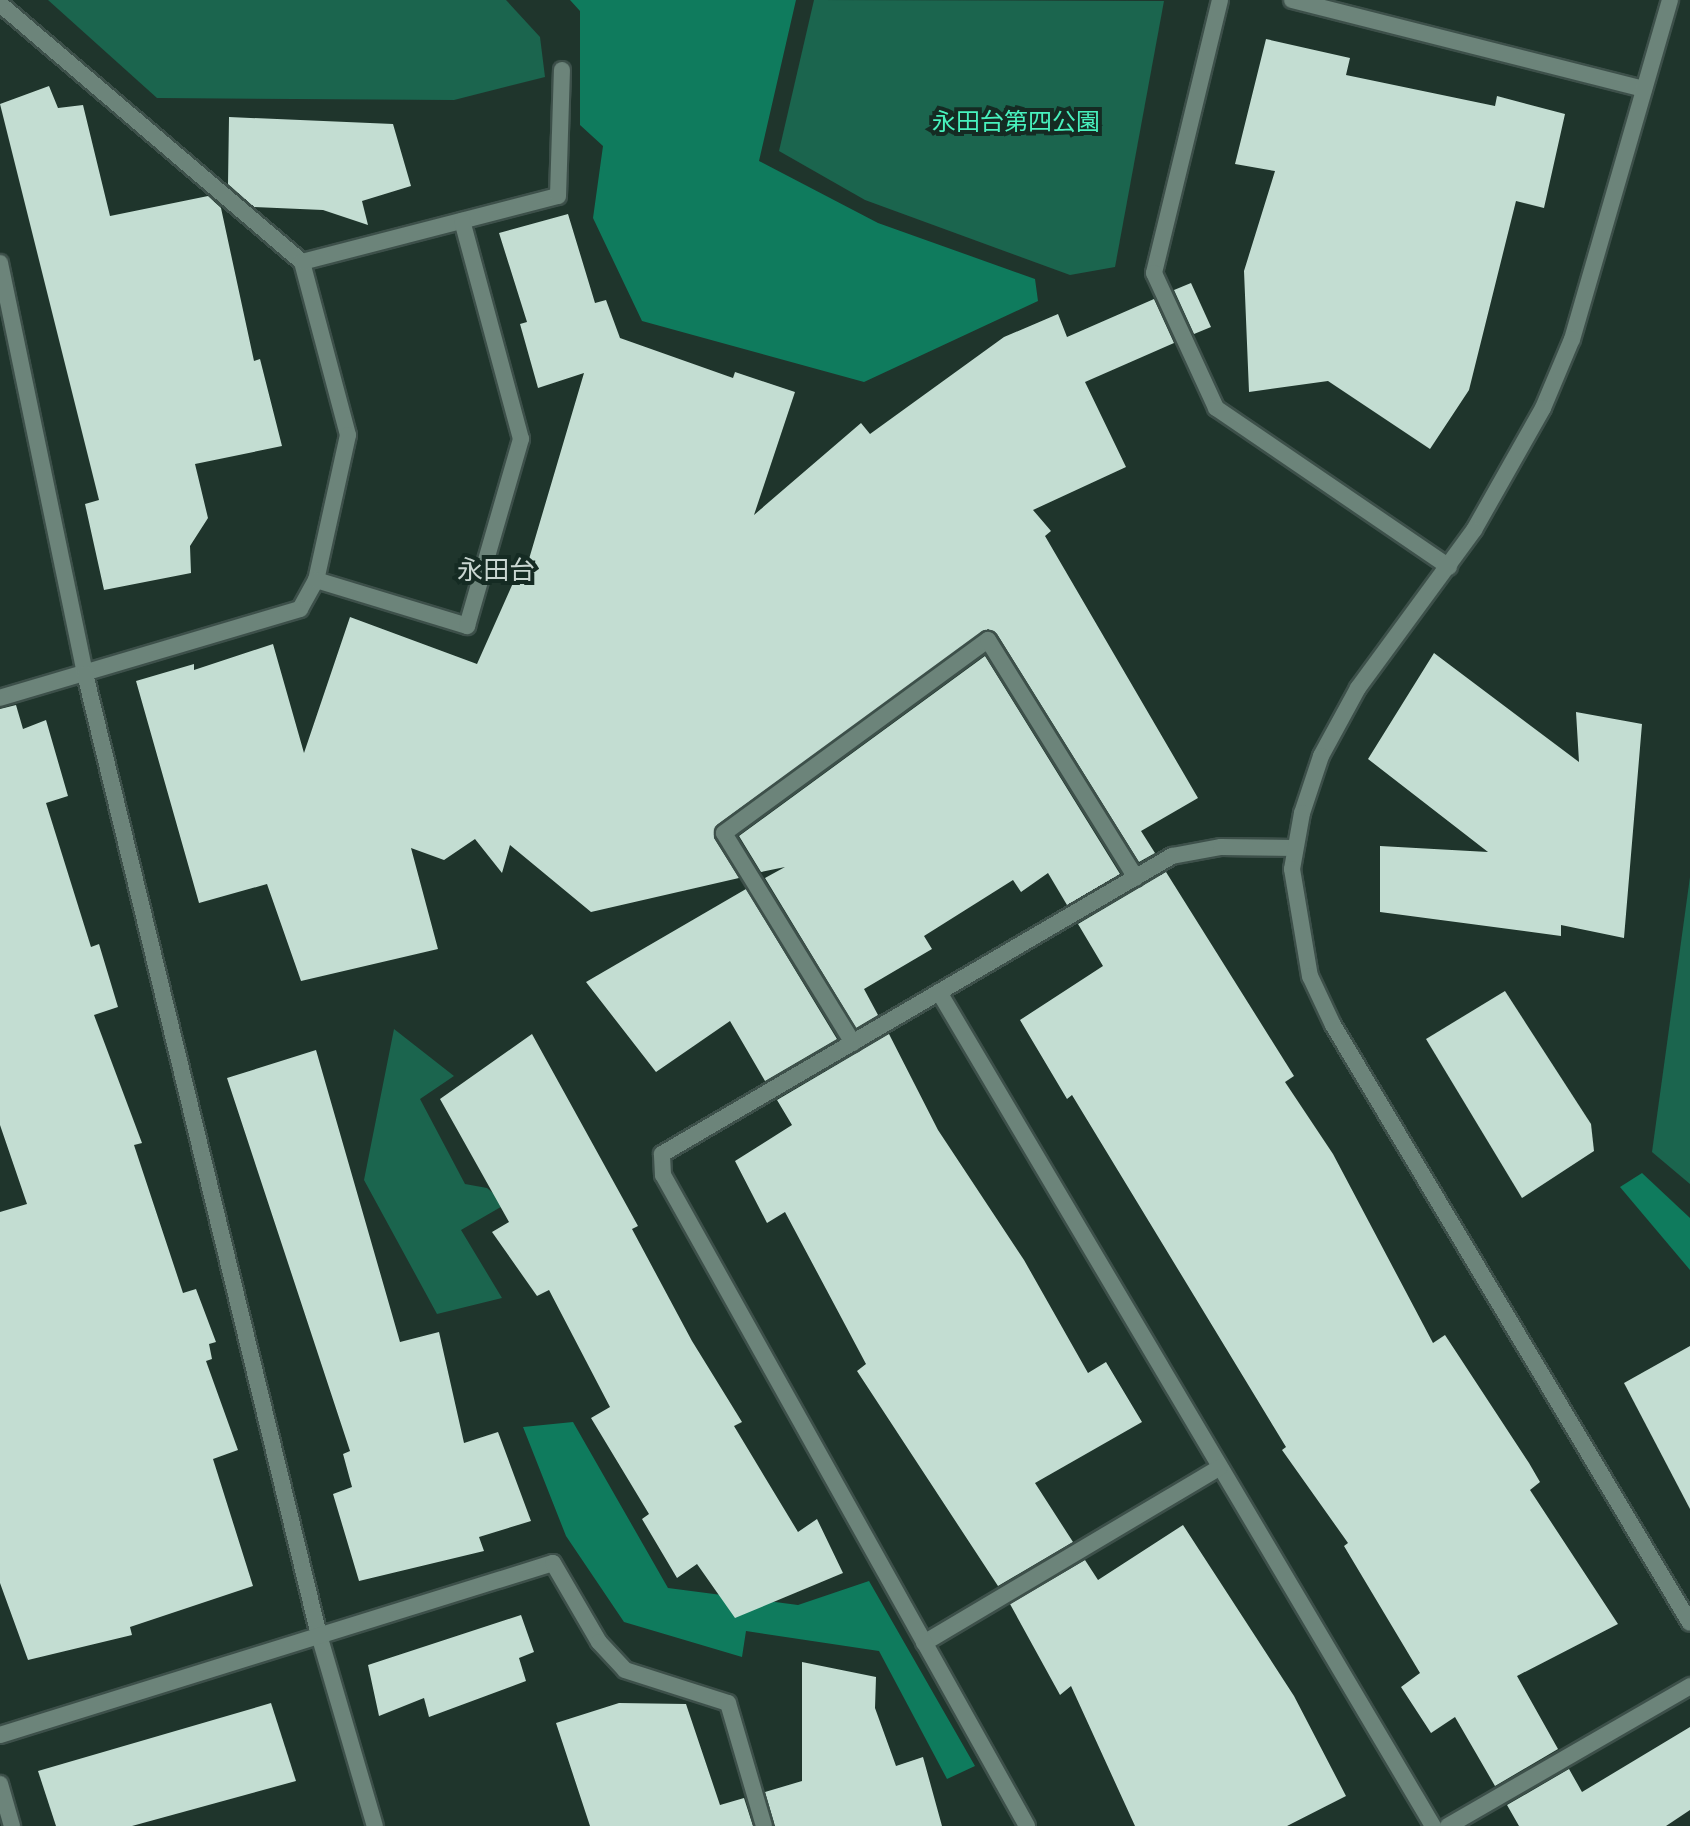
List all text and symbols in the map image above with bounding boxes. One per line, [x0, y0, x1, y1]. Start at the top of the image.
park label: 永田台第四公園 [932, 109, 1100, 137]
district label: 永田台 [457, 555, 535, 587]

